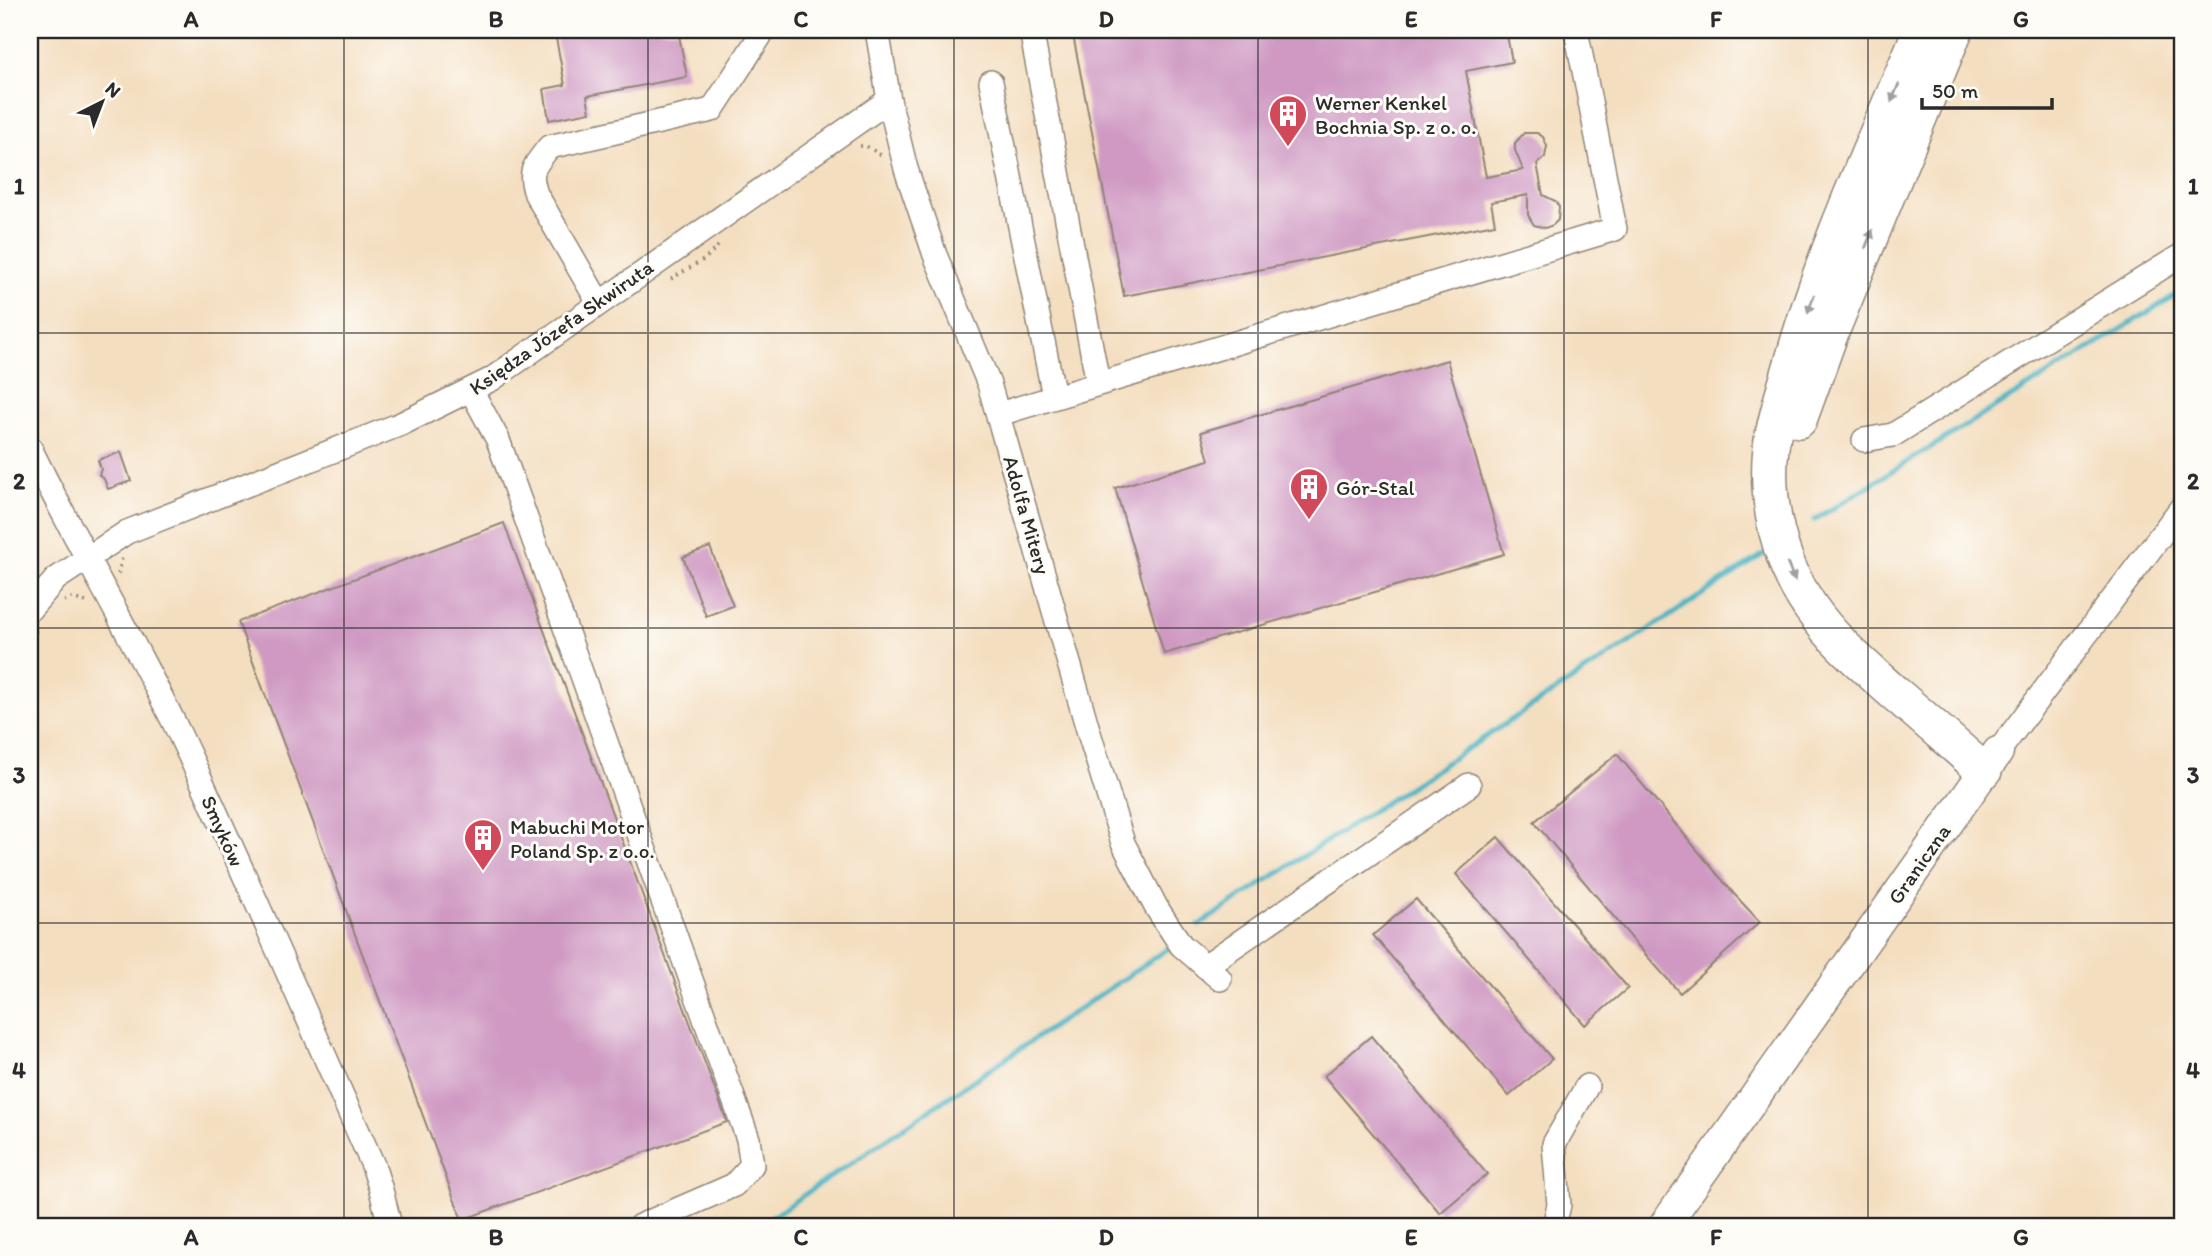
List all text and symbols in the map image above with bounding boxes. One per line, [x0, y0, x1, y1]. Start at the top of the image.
text: A [183, 5, 199, 33]
text: B [489, 5, 504, 33]
text: C [794, 5, 809, 33]
text: D [1098, 5, 1114, 33]
text: E [1405, 5, 1418, 33]
text: F [1710, 5, 1723, 33]
text: G [2013, 5, 2029, 33]
north arrow [66, 66, 136, 136]
scale bar [1922, 66, 2051, 110]
text: N [101, 77, 126, 103]
text: 50 m [1932, 78, 1979, 103]
one-way arrow [1889, 82, 1900, 103]
place label: Werner Kenkel Bochnia Sp. z o. o. [1315, 90, 1476, 139]
building icon: Werner Kenkel Bochnia Sp. z o. o. [1267, 93, 1309, 148]
text: 1 [14, 172, 25, 200]
text: 1 [2188, 172, 2199, 200]
one-way arrow [1863, 229, 1875, 249]
street label: Księdza Józefa Skwiruta [464, 254, 658, 400]
one-way arrow [1805, 293, 1815, 314]
street label: Adolfa Mitery [998, 453, 1056, 577]
building icon: Gór-Stal [1288, 466, 1330, 521]
text: 2 [13, 467, 26, 495]
text: 2 [2187, 467, 2200, 495]
place label: Gór-Stal [1336, 475, 1415, 500]
one-way arrow [1785, 562, 1797, 582]
text: 3 [13, 761, 26, 789]
text: 3 [2187, 761, 2200, 789]
street label: Smyków [196, 792, 250, 870]
place label: Mabuchi Motor Poland Sp. z o.o. [510, 814, 655, 863]
building icon: Mabuchi Motor Poland Sp. z o.o. [462, 817, 504, 872]
street label: Graniczna [1882, 819, 1956, 909]
text: 4 [12, 1056, 26, 1084]
text: 4 [2186, 1056, 2200, 1084]
text: A [183, 1223, 199, 1251]
text: B [489, 1223, 504, 1251]
text: C [794, 1223, 809, 1251]
text: D [1098, 1223, 1114, 1251]
text: E [1405, 1223, 1418, 1251]
text: F [1710, 1223, 1723, 1251]
text: G [2013, 1223, 2029, 1251]

